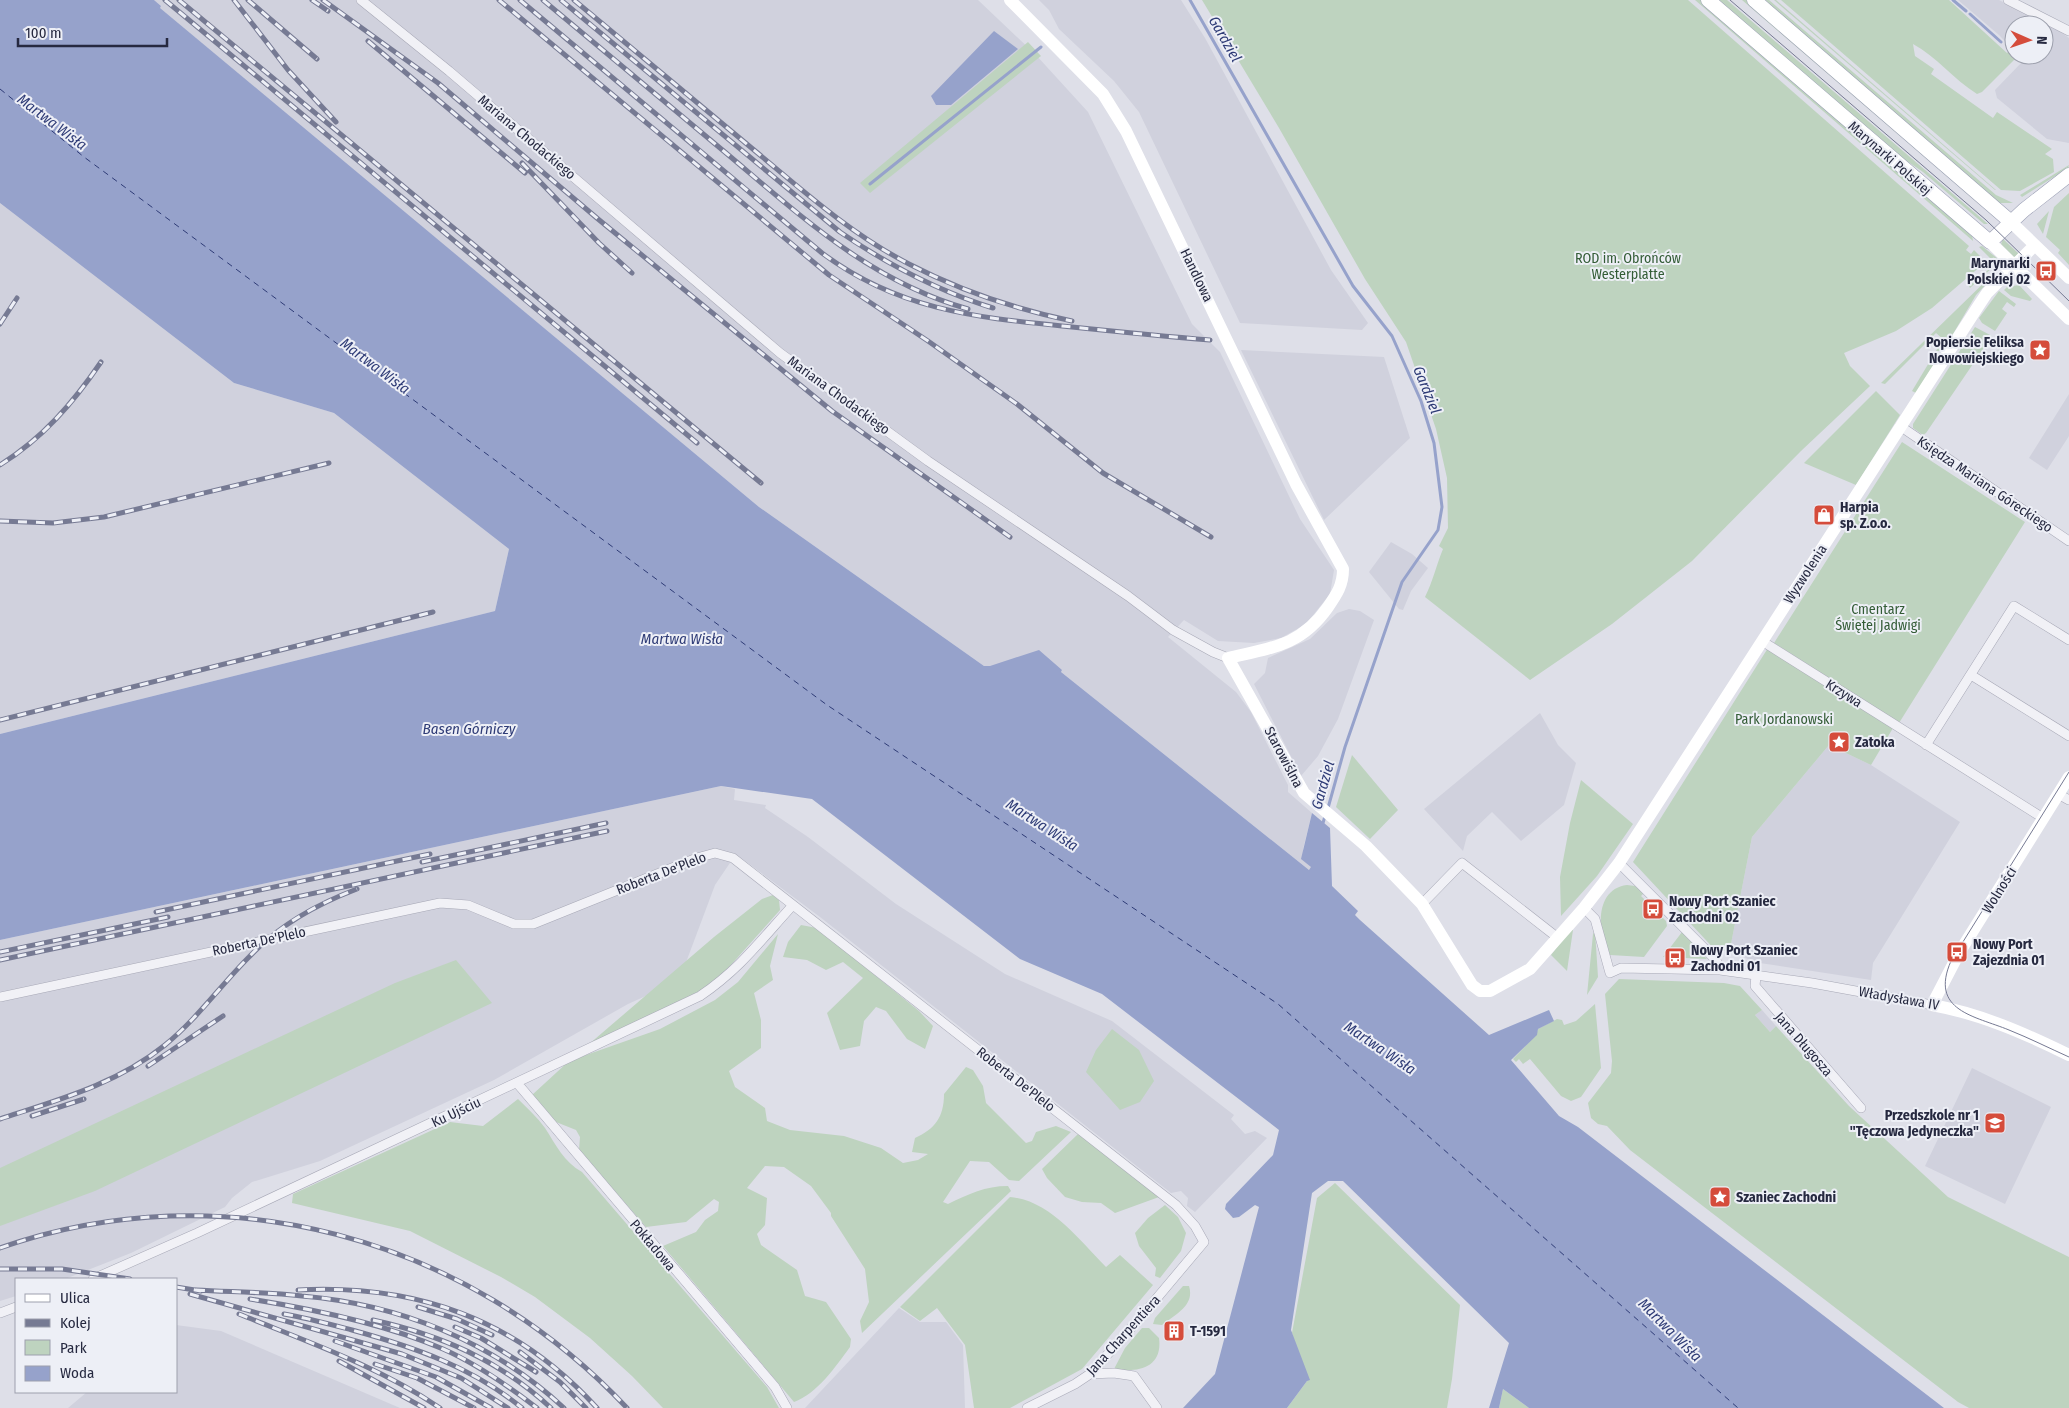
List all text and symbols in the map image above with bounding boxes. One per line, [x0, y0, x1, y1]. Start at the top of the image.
water label: Gardziel [1205, 13, 1245, 65]
scale bar [18, 15, 166, 47]
north arrow [2004, 15, 2054, 65]
text: 100 m [25, 24, 62, 42]
text: N [2033, 36, 2050, 45]
water label: Martwa Wisła [14, 90, 90, 154]
street label: Mariana Chodackiego [474, 92, 579, 183]
street label: Marynarki Polskiej [1845, 118, 1935, 199]
street label: Handlowa [1176, 246, 1217, 305]
park label: ROD im. Obrońców Westerplatte [1575, 250, 1681, 283]
place label: Marynarki Polskiej 02 [1967, 255, 2031, 288]
bus stop icon: Marynarki Polskiej 02 [2034, 259, 2058, 283]
water label: Martwa Wisła [337, 334, 413, 398]
place label: Popiersie Feliksa Nowowiejskiego [1926, 334, 2025, 367]
place icon: Popiersie Feliksa Nowowiejskiego [2028, 338, 2052, 362]
street label: Mariana Chodackiego [784, 353, 893, 438]
water label: Gardziel [1409, 364, 1445, 417]
street label: Księdza Mariana Góreckiego [1914, 433, 2056, 536]
place label: Harpia sp. Z.o.o. [1840, 499, 1891, 532]
shop icon: Harpia sp. Z.o.o. [1812, 503, 1836, 527]
street label: Wyzwolenia [1780, 541, 1831, 607]
park label: Cmentarz Świętej Jadwigi [1835, 601, 1921, 634]
water label: Martwa Wisła [641, 630, 723, 648]
street label: Krzywa [1822, 676, 1865, 711]
park label: Park Jordanowski [1735, 711, 1833, 728]
water label: Basen Górniczy [423, 720, 517, 738]
street label: Starowiślna [1260, 724, 1307, 791]
place icon: Zatoka [1827, 730, 1851, 754]
place label: Zatoka [1855, 734, 1895, 751]
water label: Gardziel [1307, 759, 1339, 811]
water label: Martwa Wisła [1003, 795, 1082, 855]
street label: Roberta De'Plelo [614, 848, 709, 898]
street label: Wolności [1979, 864, 2020, 917]
place label: Nowy Port Szaniec Zachodni 02 [1669, 893, 1777, 926]
bus stop icon: Nowy Port Szaniec Zachodni 02 [1641, 897, 1665, 921]
street label: Roberta De'Plelo [211, 923, 307, 960]
place label: Nowy Port Zajezdnia 01 [1973, 936, 2045, 969]
bus stop icon: Nowy Port Zajezdnia 01 [1945, 940, 1969, 964]
place label: Nowy Port Szaniec Zachodni 01 [1691, 942, 1799, 975]
bus stop icon: Nowy Port Szaniec Zachodni 01 [1663, 946, 1687, 970]
street label: Władysława IV [1857, 983, 1941, 1014]
street label: Jana Długosza [1771, 1009, 1836, 1080]
water label: Martwa Wisła [1341, 1018, 1419, 1079]
street label: Roberta De'Plelo [973, 1043, 1058, 1115]
street label: Ku Ujściu [429, 1094, 484, 1131]
place label: Przedszkole nr 1 "Tęczowa Jedyneczka" [1850, 1107, 1979, 1140]
school or university icon: Przedszkole nr 1 "Tęczowa Jedyneczka" [1983, 1111, 2007, 1135]
place icon: Szaniec Zachodni [1708, 1185, 1732, 1209]
place label: Szaniec Zachodni [1736, 1189, 1836, 1206]
street label: Pokładowa [626, 1216, 679, 1275]
legend [15, 1278, 178, 1393]
text: Ulica [60, 1289, 90, 1307]
street label: Jana Charpentiera [1083, 1292, 1164, 1379]
water label: Martwa Wisła [1635, 1295, 1706, 1366]
text: Kolej [60, 1314, 91, 1332]
building icon: T-1591 [1162, 1319, 1186, 1343]
place label: T-1591 [1190, 1323, 1226, 1340]
text: Park [60, 1339, 87, 1357]
text: Woda [60, 1364, 94, 1382]

